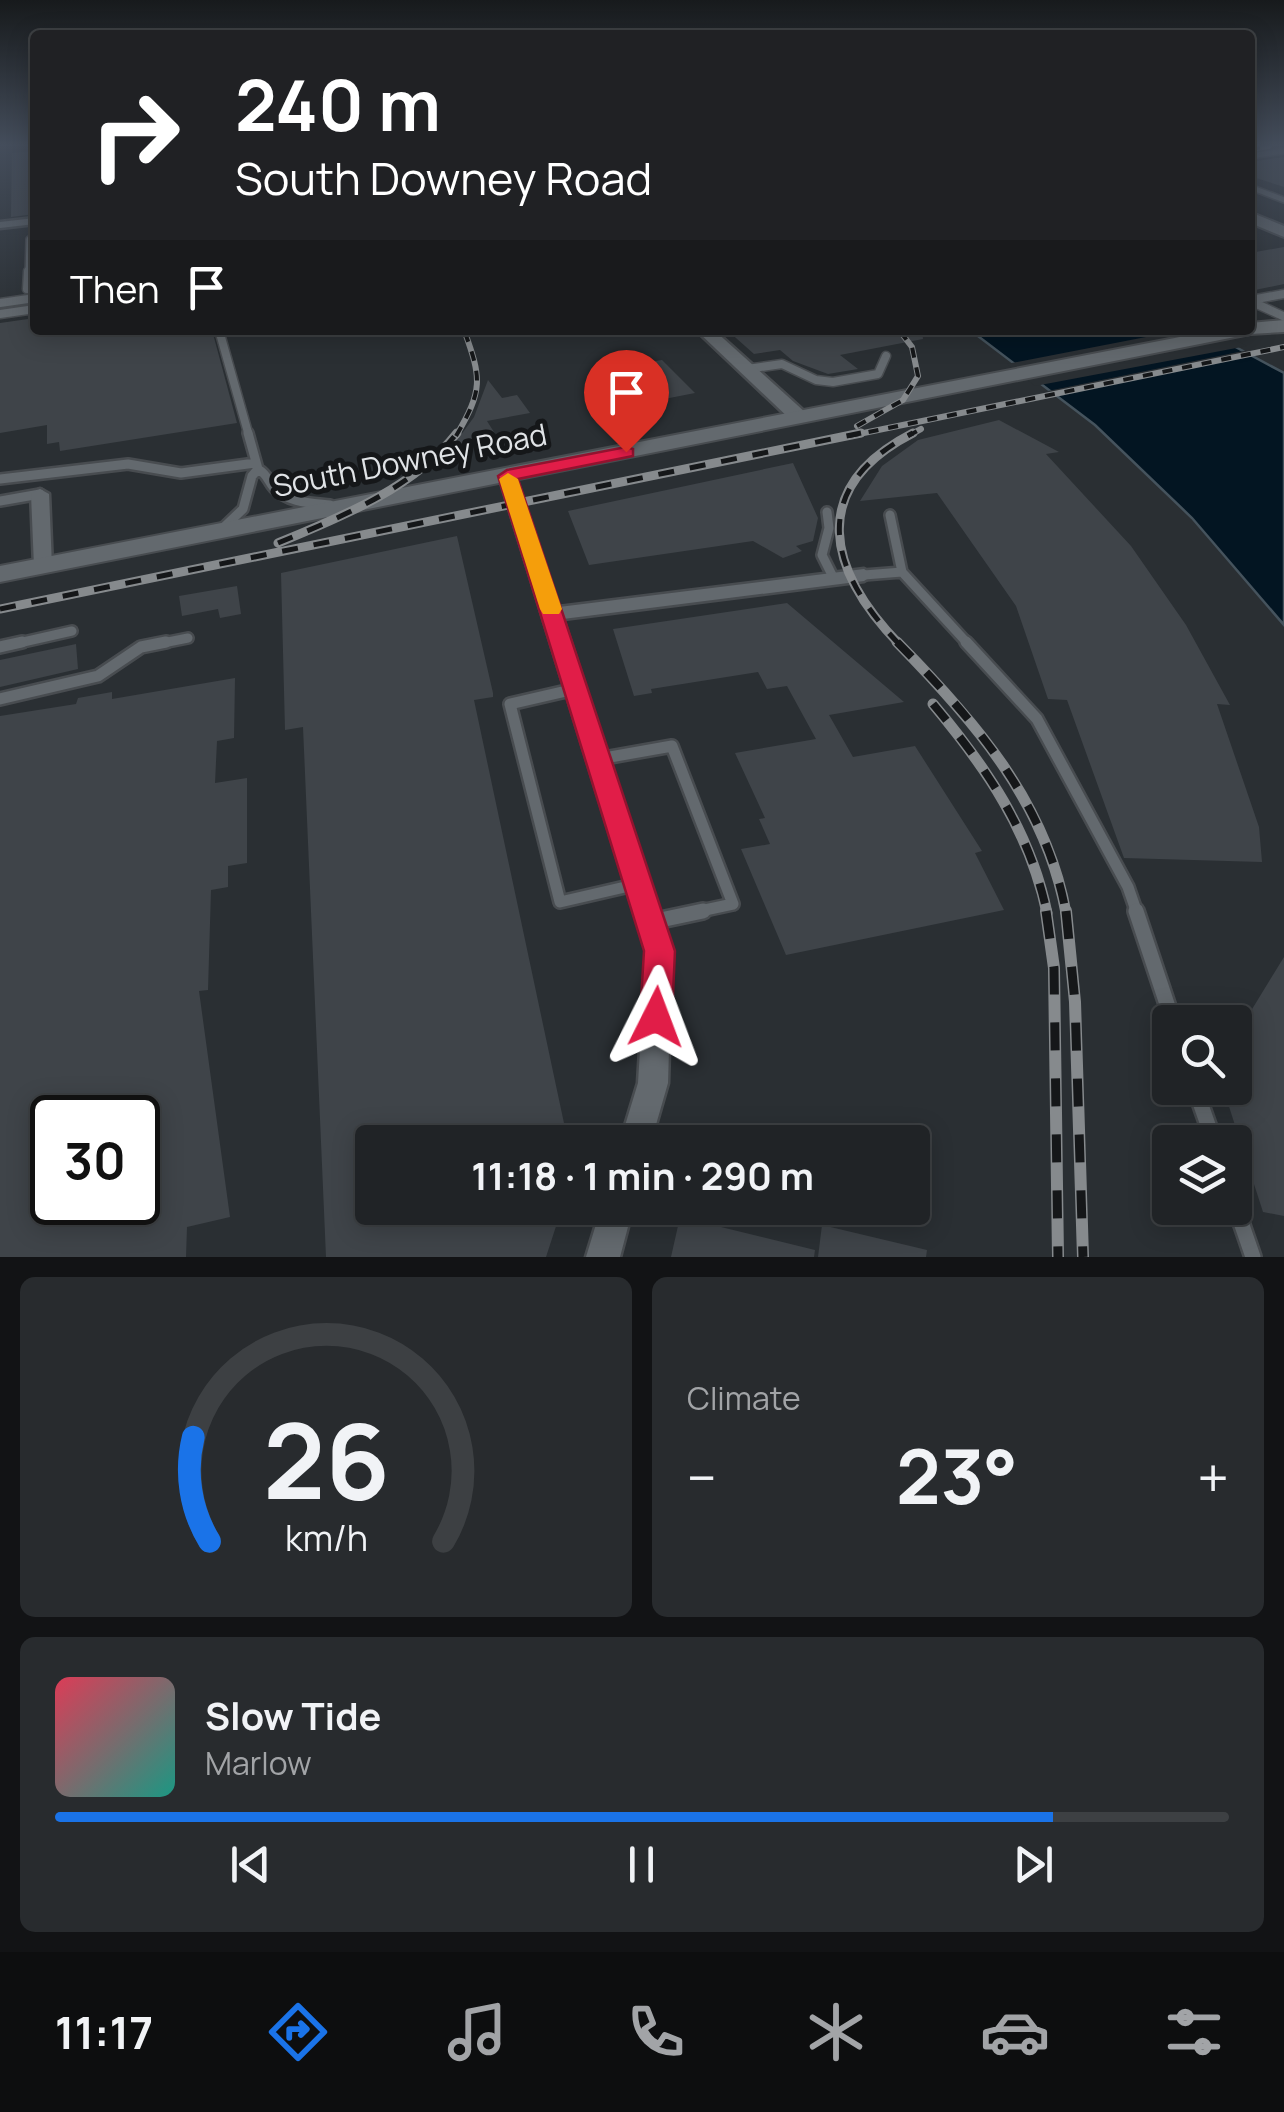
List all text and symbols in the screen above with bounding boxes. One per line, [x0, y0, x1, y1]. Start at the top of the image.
text: 240 m [235, 56, 441, 152]
icon: right [70, 70, 200, 200]
text: South Downey Road [235, 147, 652, 209]
icon: arrive [179, 260, 234, 315]
text: Then [70, 262, 159, 314]
pin [584, 350, 669, 453]
icon: arrive [599, 365, 654, 420]
street label: South Downey Road [269, 413, 550, 506]
position arrow [604, 965, 708, 1069]
map controls [1152, 1005, 1252, 1225]
button: search [1152, 1005, 1252, 1105]
speed limit sign: 30 [30, 1095, 160, 1225]
button: layers [1152, 1125, 1252, 1225]
text: 11:18 · 1 min · 290 m [471, 1149, 814, 1201]
text: Climate [687, 1376, 801, 1420]
text: 26 [263, 1388, 389, 1530]
text: 23° [896, 1424, 1018, 1527]
text: − [687, 1439, 717, 1515]
text: + [1197, 1439, 1229, 1515]
text: km/h [284, 1513, 368, 1562]
text: Slow Tide [205, 1689, 382, 1741]
text: Marlow [205, 1741, 312, 1785]
icon: previous [223, 1837, 278, 1892]
icon: pause [614, 1837, 669, 1892]
icon: next [1006, 1837, 1061, 1892]
icon: directions [263, 1997, 333, 2067]
icon: music [442, 1997, 512, 2067]
icon: phone [621, 1997, 691, 2067]
icon: climate [801, 1997, 871, 2067]
icon: car [980, 1997, 1050, 2067]
icon: filters [1159, 1997, 1229, 2067]
text: 11:17 [55, 2001, 153, 2063]

